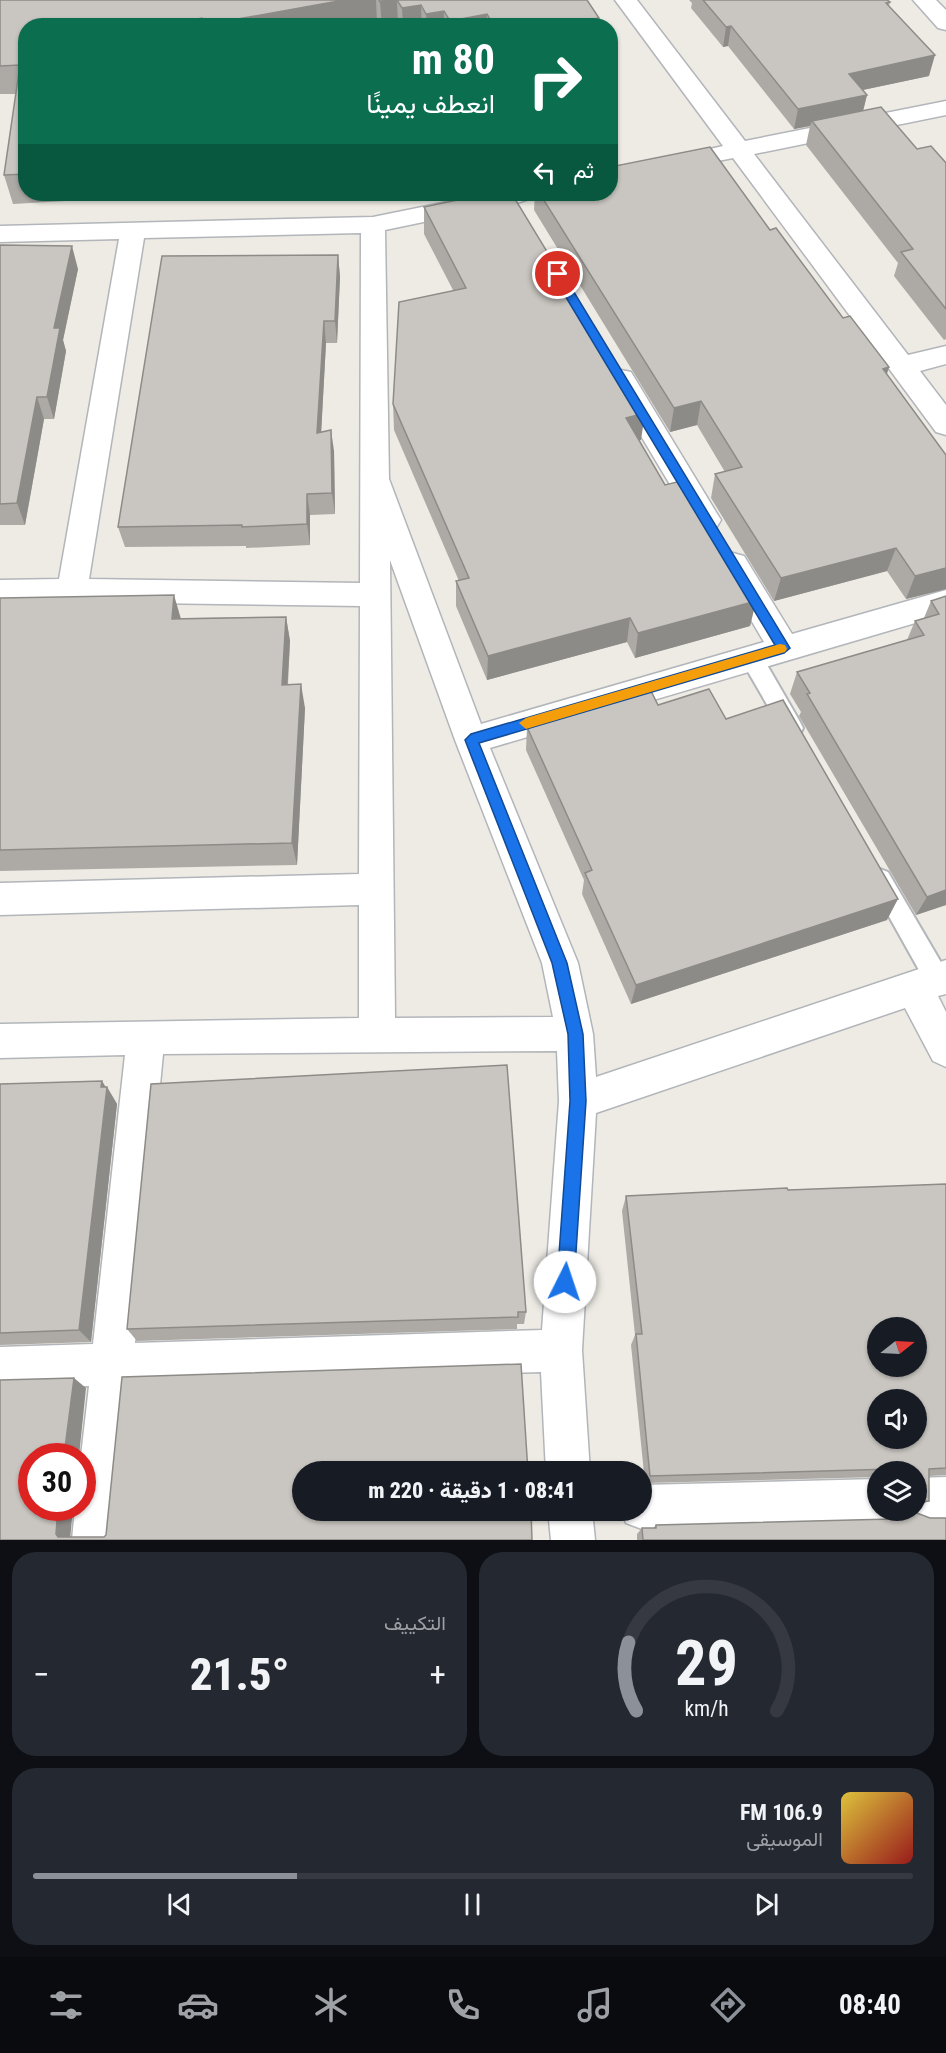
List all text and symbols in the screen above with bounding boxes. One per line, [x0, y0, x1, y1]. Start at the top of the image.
text: 80 m [412, 35, 495, 84]
icon: right [516, 42, 594, 120]
text: انعطف يمينًا [366, 88, 495, 120]
icon: left [528, 156, 561, 189]
text: ثم [573, 158, 594, 183]
pin [532, 248, 583, 299]
icon: arrive [541, 257, 574, 290]
position arrow [533, 1250, 597, 1314]
north arrow [867, 1317, 927, 1377]
map controls [867, 1317, 927, 1521]
button: sound [867, 1389, 927, 1449]
speed limit sign: 30 [18, 1443, 96, 1521]
button: layers [867, 1461, 927, 1521]
text: 08:41 · 1 دقيقة · 220 m [368, 1478, 576, 1503]
text: التكييف [384, 1611, 446, 1635]
text: 29 [675, 1627, 738, 1700]
text: 21.5° [190, 1648, 289, 1701]
text: − [33, 1655, 50, 1694]
text: + [430, 1655, 446, 1694]
text: km/h [684, 1696, 729, 1721]
text: 106.9 FM [740, 1800, 823, 1825]
text: الموسيقى [746, 1827, 823, 1851]
icon: previous [163, 1888, 196, 1921]
icon: pause [456, 1888, 489, 1921]
icon: next [750, 1888, 783, 1921]
icon: filters [45, 1984, 87, 2026]
icon: car [177, 1984, 219, 2026]
icon: climate [310, 1984, 352, 2026]
icon: phone [442, 1984, 484, 2026]
icon: music [574, 1984, 616, 2026]
icon: directions [707, 1984, 749, 2026]
text: 08:40 [839, 1989, 901, 2021]

